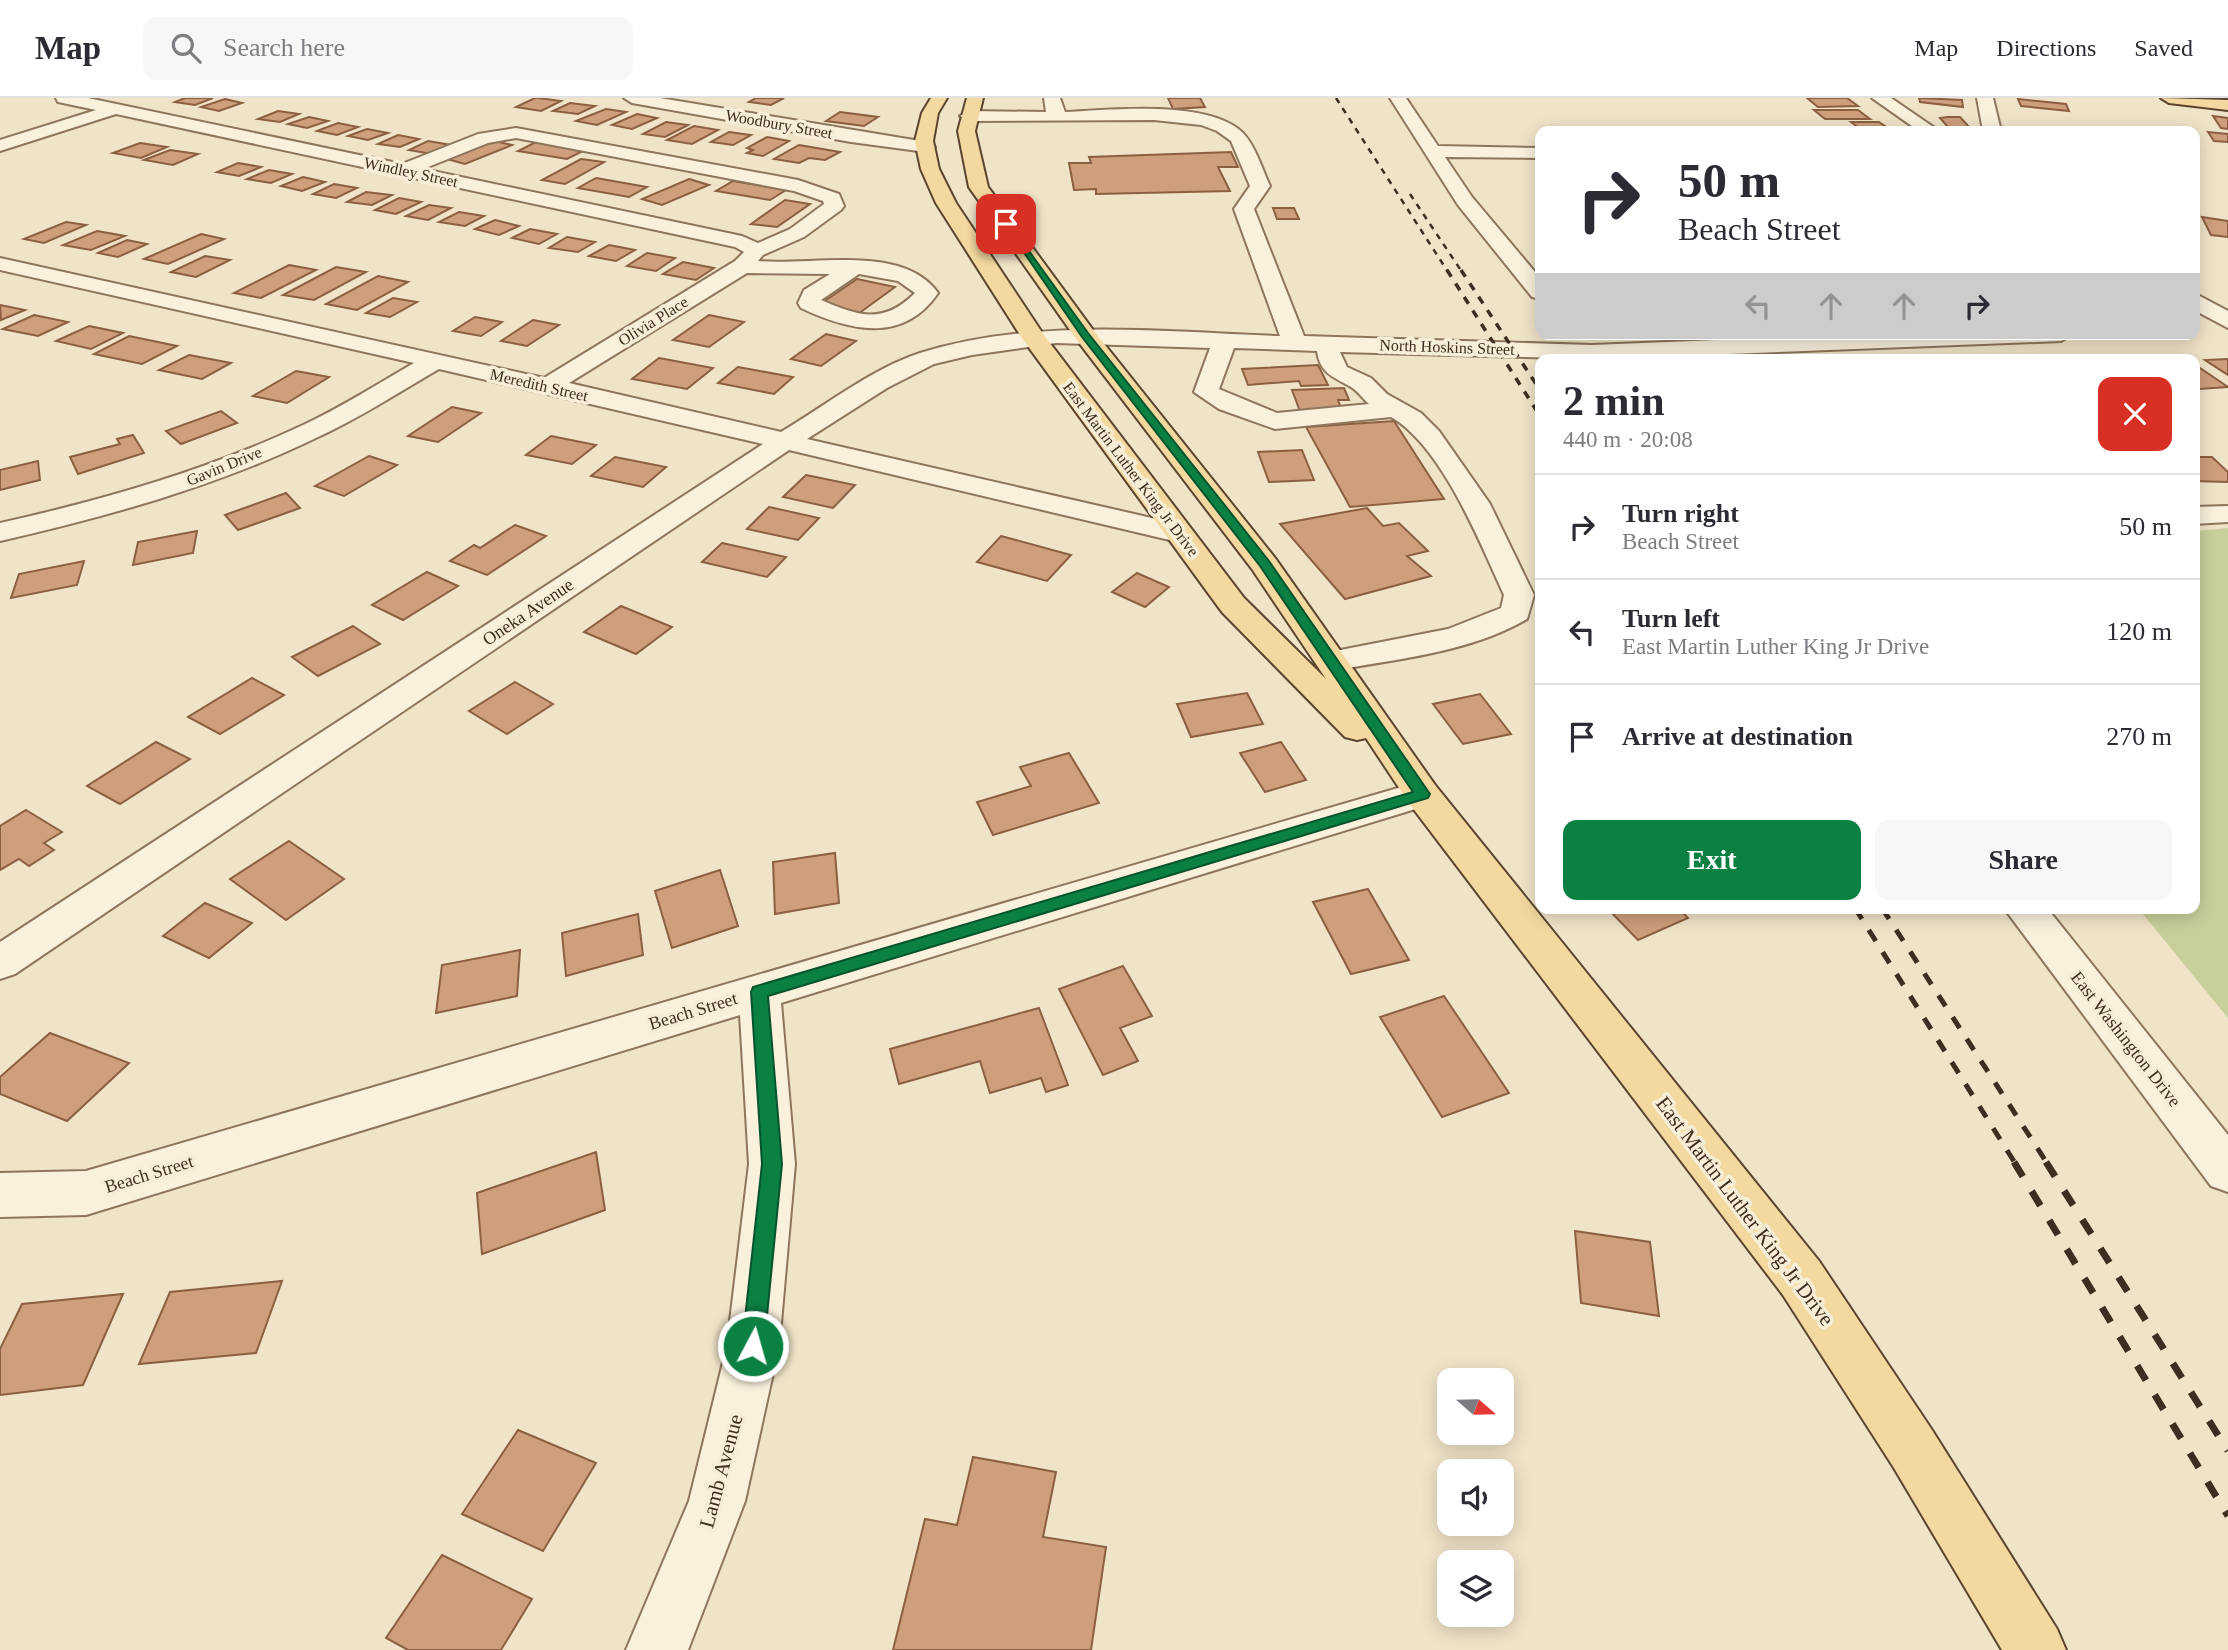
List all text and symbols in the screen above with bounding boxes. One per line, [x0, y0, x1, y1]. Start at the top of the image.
search box [143, 17, 633, 80]
icon: search [167, 29, 205, 67]
text: Map [35, 30, 101, 66]
text: Search here [223, 33, 345, 62]
text: Map [1914, 35, 1958, 61]
text: Directions [1996, 35, 2096, 61]
text: Saved [2134, 35, 2193, 61]
street label: Woodbury Street [724, 106, 834, 143]
text: 50 m [1678, 153, 1780, 208]
street label: Windley Street [362, 154, 460, 191]
icon: right [1563, 154, 1654, 245]
pin [976, 194, 1036, 254]
icon: arrive [987, 205, 1025, 243]
text: Beach Street [1678, 211, 1841, 247]
icon: left [1739, 287, 1777, 325]
icon: ahead [1812, 287, 1850, 325]
icon: ahead [1885, 287, 1923, 325]
icon: right [1958, 287, 1996, 325]
street label: Olivia Place [615, 293, 691, 349]
street label: North Hoskins Street [1379, 336, 1515, 358]
street label: Meredith Street [488, 365, 590, 405]
button: close [2098, 377, 2172, 451]
text: 2 min [1563, 378, 1665, 424]
street label: East Martin Luther King Jr Drive [1059, 379, 1202, 560]
text: 440 m · 20:08 [1563, 427, 1693, 452]
street label: Gavin Drive [184, 443, 264, 489]
text: Turn right [1622, 499, 1739, 528]
icon: right [1563, 508, 1601, 546]
text: 50 m [2119, 512, 2172, 541]
text: Beach Street [1622, 529, 1739, 554]
street label: Oneka Avenue [479, 574, 577, 650]
text: Turn left [1622, 604, 1720, 633]
icon: left [1563, 613, 1601, 651]
text: 120 m [2106, 617, 2172, 646]
text: East Martin Luther King Jr Drive [1622, 634, 1929, 659]
icon: arrive [1563, 718, 1601, 756]
text: Arrive at destination [1622, 722, 1853, 751]
text: 270 m [2106, 722, 2172, 751]
button: Exit [1563, 820, 1861, 900]
button: Share [1875, 820, 2172, 900]
street label: East Washington Drive [2067, 967, 2185, 1111]
street label: Beach Street [646, 988, 740, 1034]
street label: East Martin Luther King Jr Drive [1651, 1092, 1839, 1330]
street label: Beach Street [102, 1151, 196, 1197]
position arrow [716, 1309, 790, 1383]
north arrow [1437, 1368, 1514, 1446]
map controls [1437, 1368, 1514, 1627]
street label: Lamb Avenue [694, 1411, 748, 1531]
button: sound [1437, 1459, 1514, 1536]
button: layers [1437, 1550, 1514, 1627]

